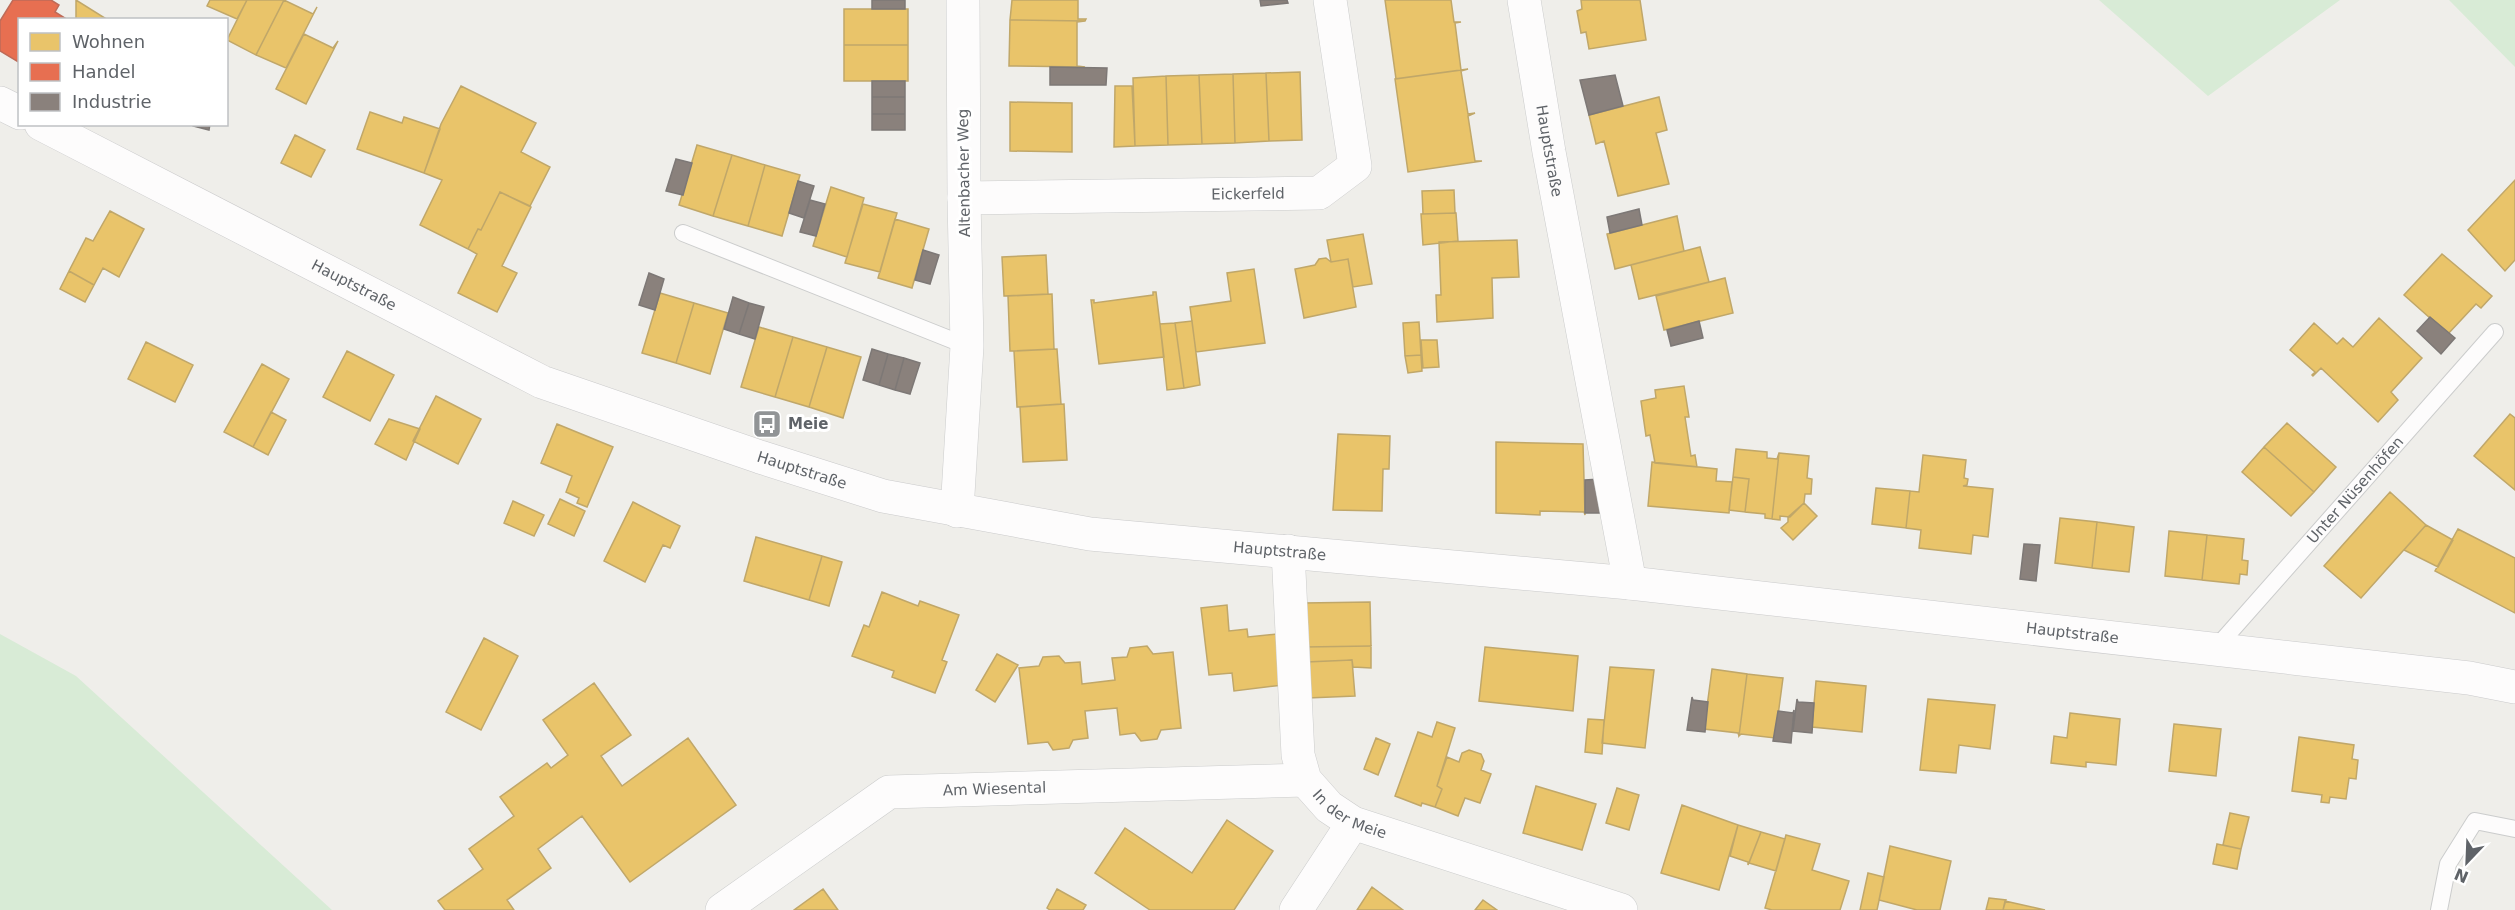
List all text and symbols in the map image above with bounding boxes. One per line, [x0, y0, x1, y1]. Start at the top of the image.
legend [18, 18, 228, 126]
text: Wohnen [72, 31, 145, 52]
text: Handel [72, 61, 135, 82]
text: Industrie [72, 91, 151, 112]
street label: Hauptstraße [1532, 104, 1566, 198]
street label: Altenbacher Weg [954, 109, 974, 237]
street label: Eickerfeld [1211, 184, 1285, 204]
street label: Hauptstraße [308, 256, 399, 314]
bus stop icon: Meie [751, 408, 783, 440]
place label: Meie [788, 415, 828, 433]
street label: Unter Nüsenhöfen [2303, 433, 2407, 547]
street label: Hauptstraße [755, 448, 849, 493]
street label: Hauptstraße [1232, 538, 1327, 564]
street label: Hauptstraße [2025, 619, 2120, 647]
street label: Am Wiesental [943, 778, 1046, 799]
street label: In der Meie [1309, 786, 1389, 842]
north arrow [2437, 832, 2497, 892]
text: N [2451, 864, 2471, 887]

